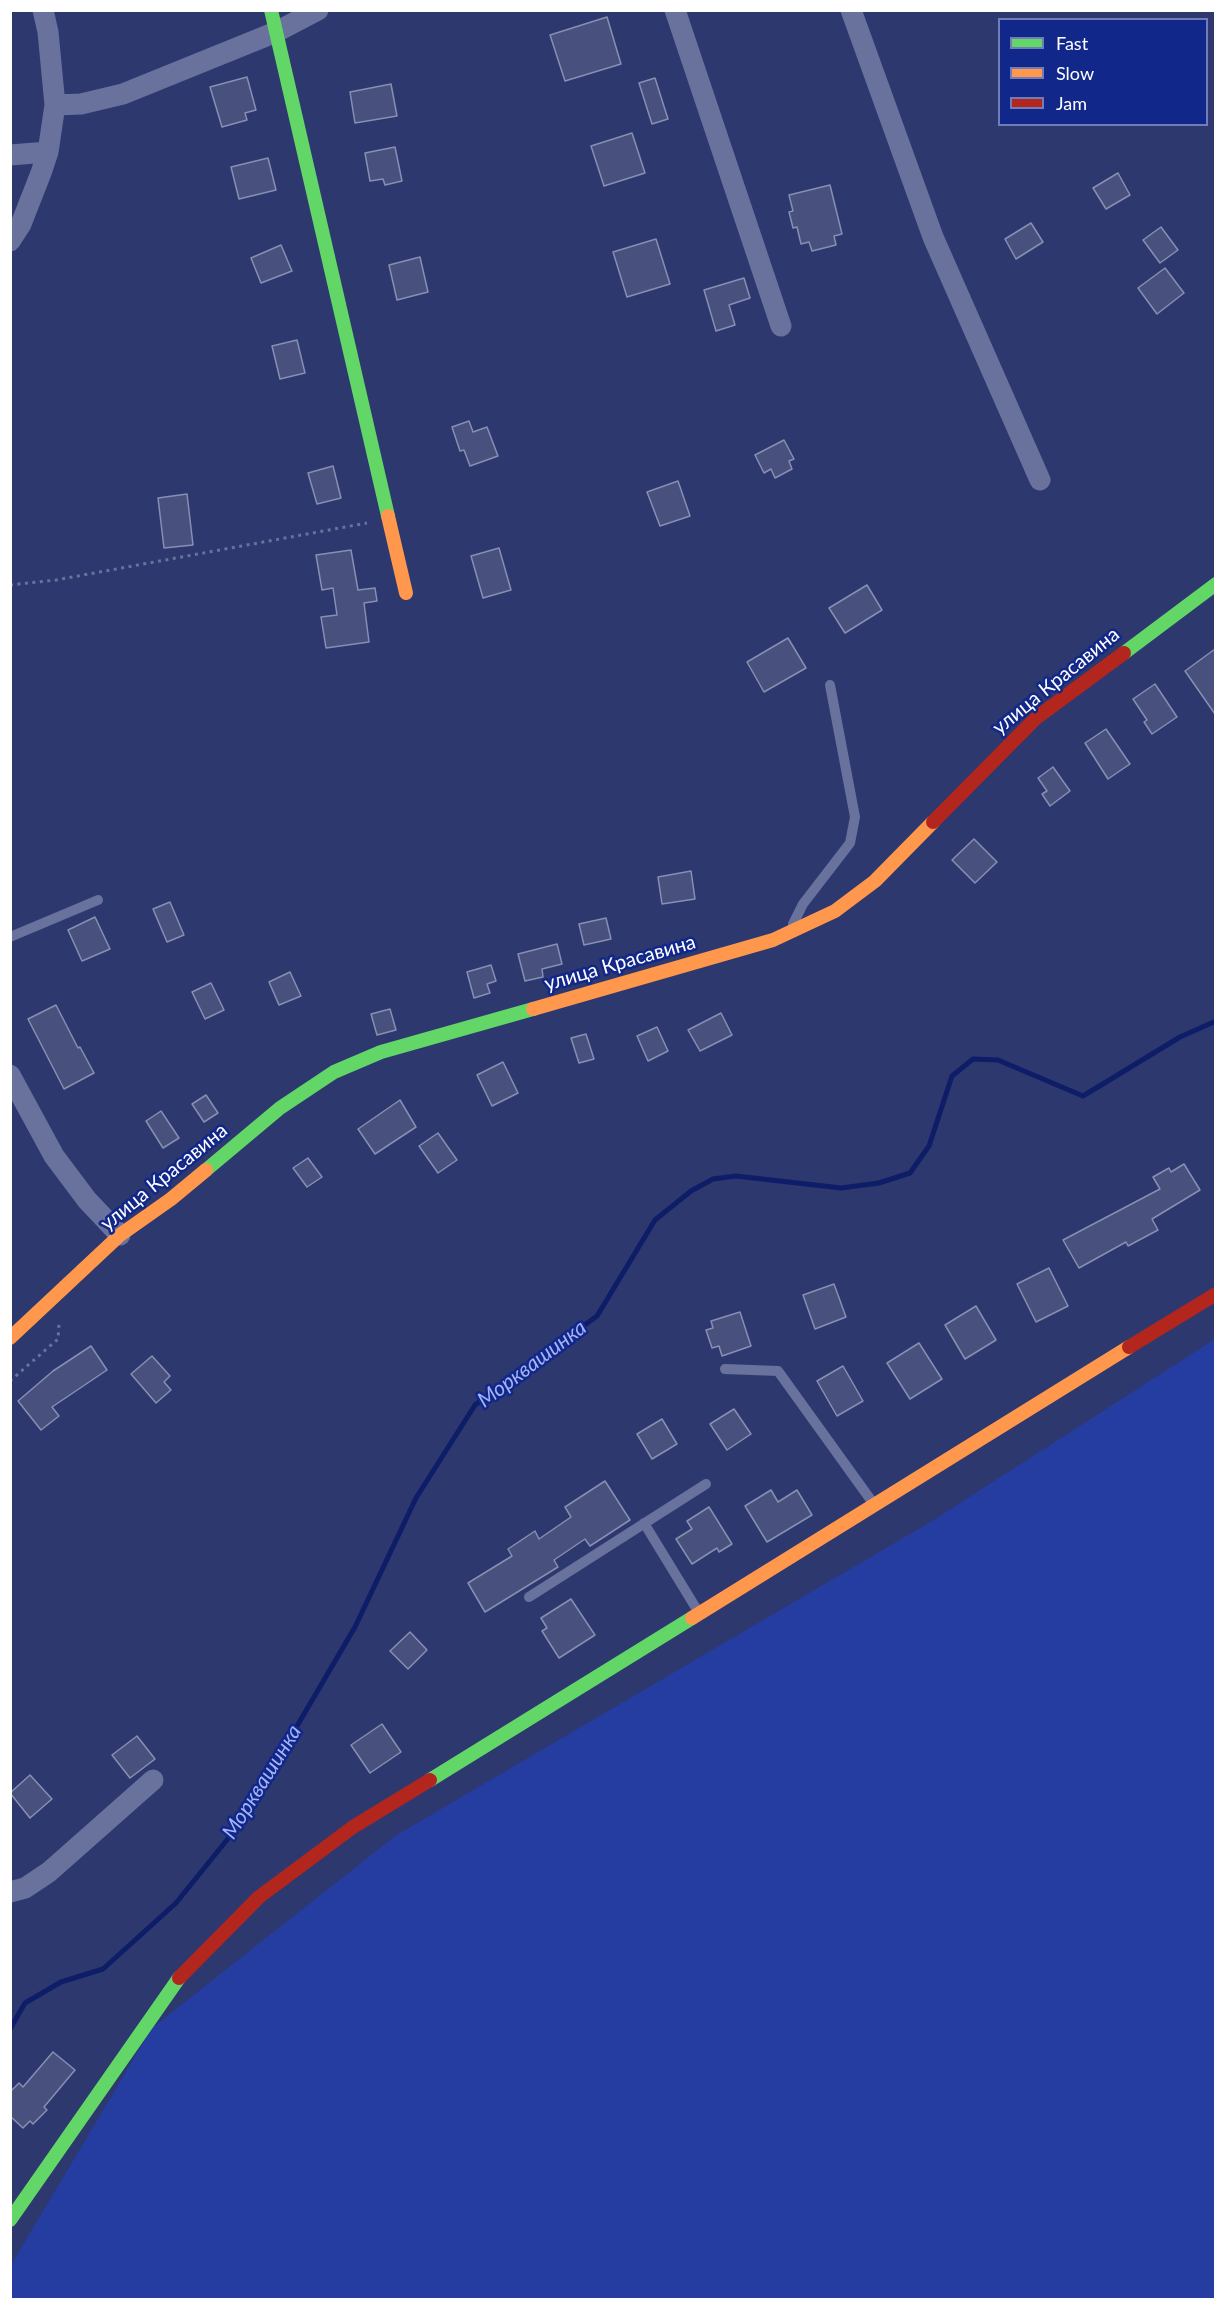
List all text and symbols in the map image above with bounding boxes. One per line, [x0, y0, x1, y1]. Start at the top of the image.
legend [998, 18, 1208, 126]
text: Fast [1056, 32, 1088, 54]
text: Slow [1056, 62, 1094, 84]
text: Jam [1056, 92, 1087, 114]
street label: улица Красавина [988, 622, 1124, 740]
street label: улица Красавина [542, 930, 698, 996]
street label: улица Красавина [96, 1118, 232, 1236]
water label: Морквашинка [473, 1315, 591, 1413]
water label: Морквашинка [217, 1720, 307, 1844]

